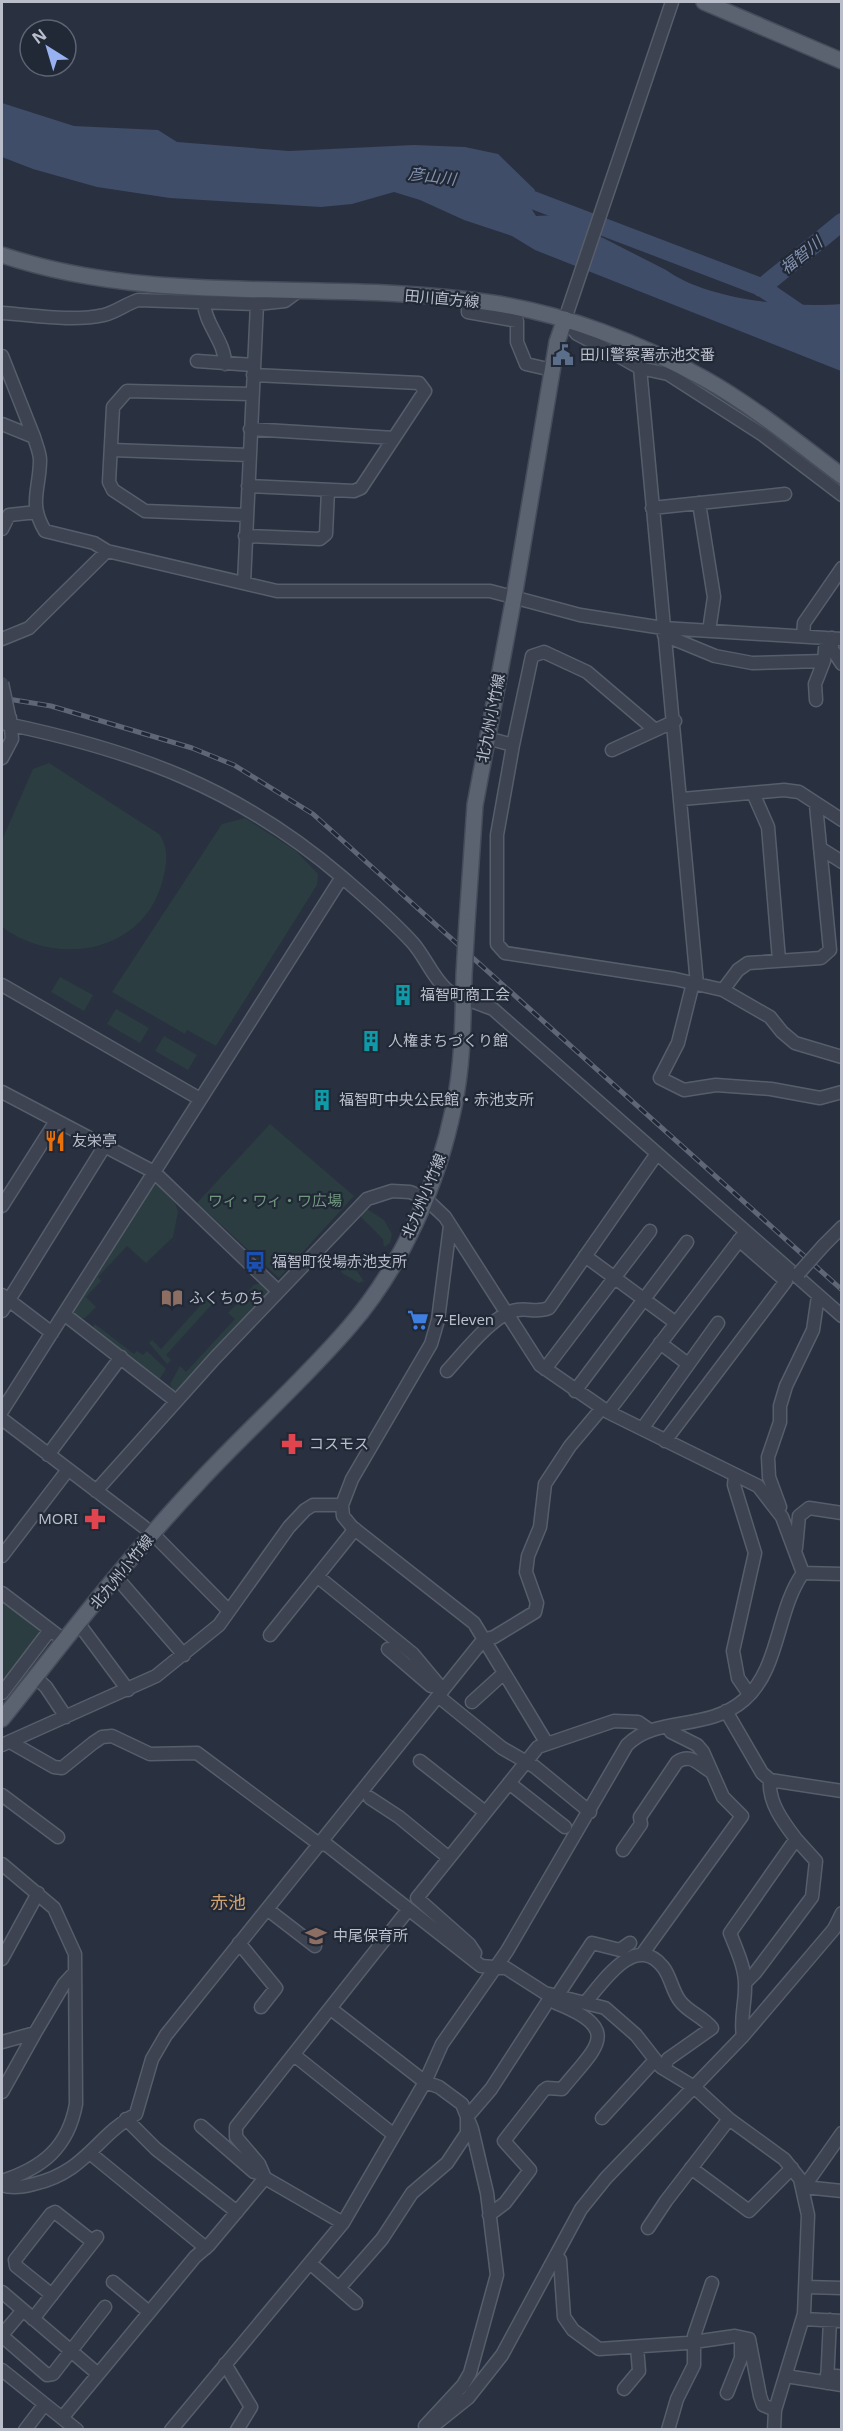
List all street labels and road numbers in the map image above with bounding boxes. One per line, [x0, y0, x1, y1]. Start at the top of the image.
street label: 田川直方線 [404, 285, 480, 311]
street label: 北九州小竹線 [472, 672, 508, 764]
street label: 北九州小竹線 [396, 1150, 450, 1241]
street label: 北九州小竹線 [85, 1530, 157, 1613]

